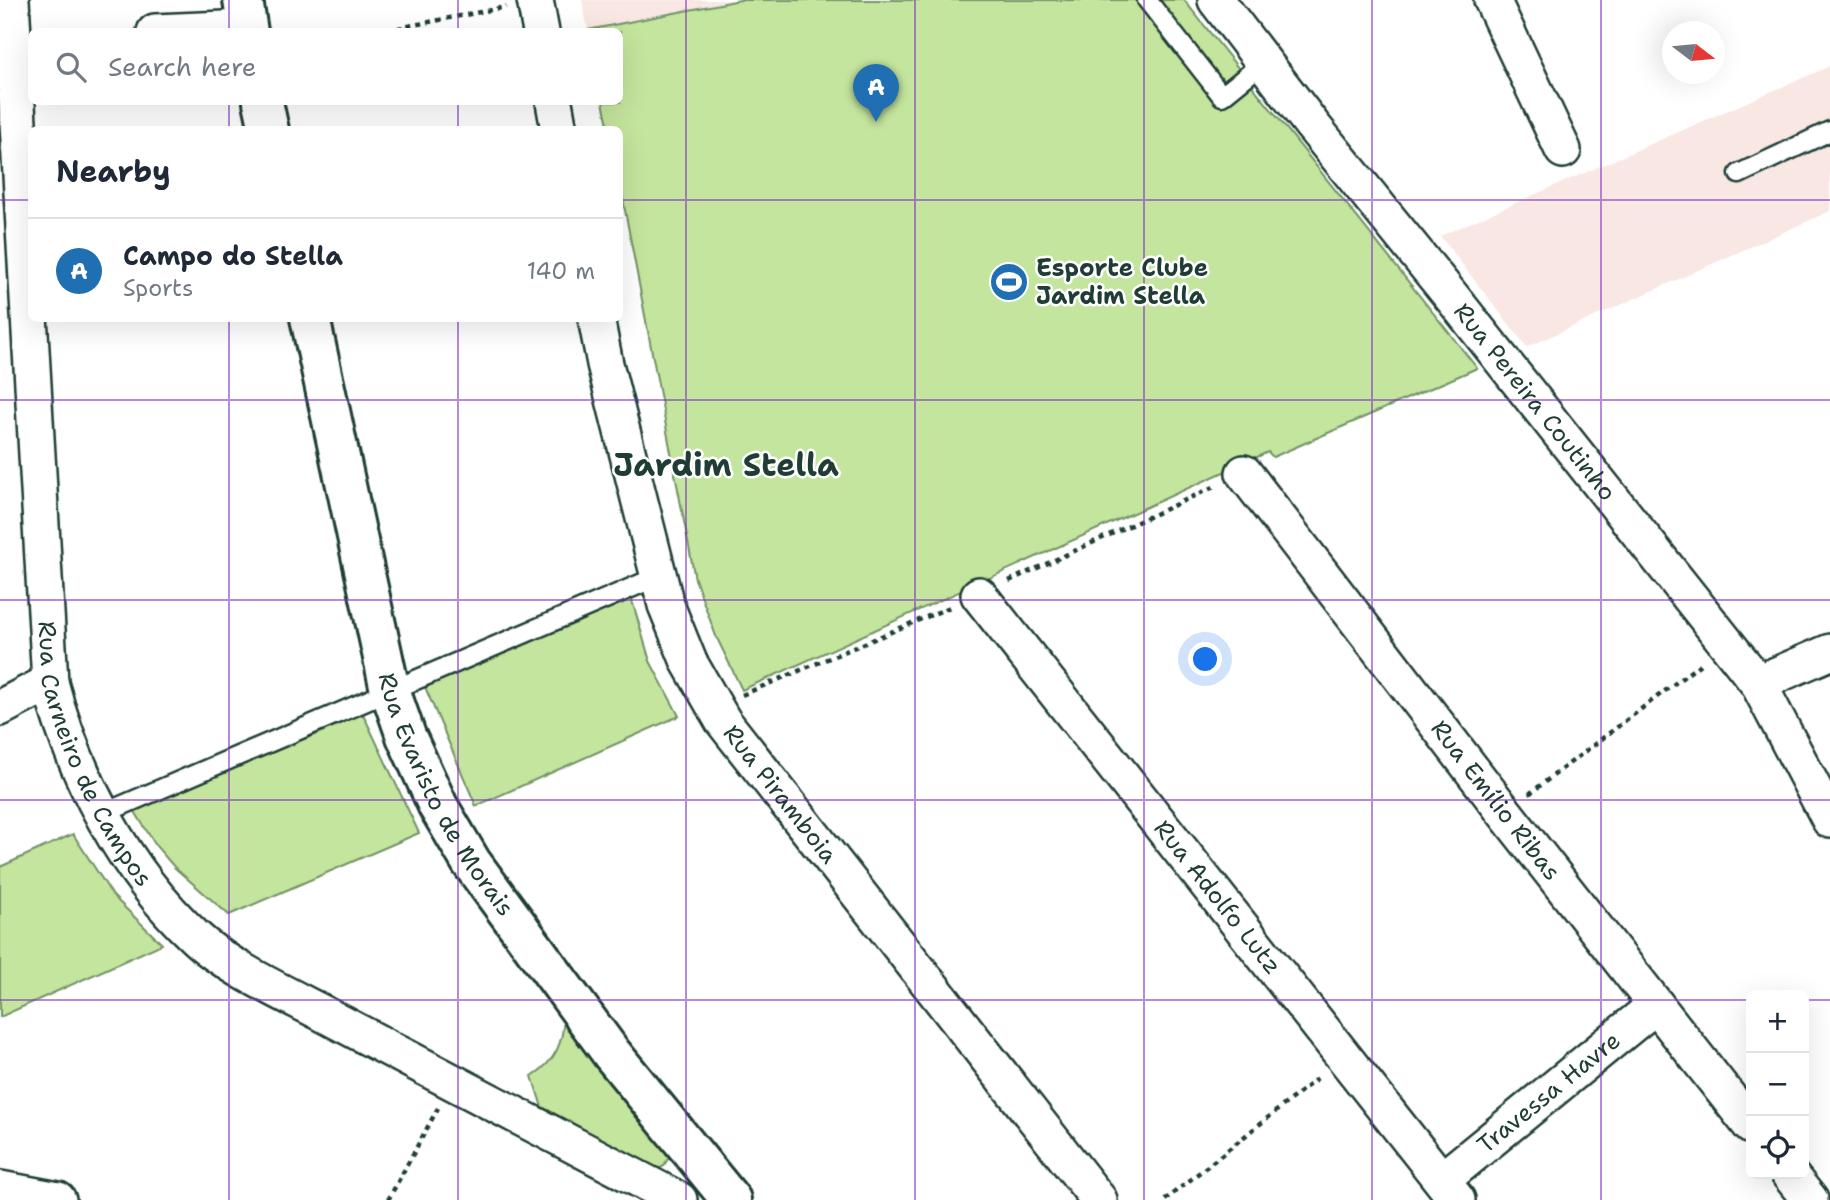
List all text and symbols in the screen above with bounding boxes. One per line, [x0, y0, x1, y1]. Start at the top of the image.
north arrow [1662, 21, 1725, 84]
search box [28, 28, 623, 105]
icon: search [52, 48, 90, 86]
text: Search here [108, 49, 257, 84]
pin: A [853, 64, 899, 122]
text: Nearby [56, 151, 171, 192]
text: Campo do Stella [123, 238, 343, 273]
place label: Esporte Clube Jardim Stella [1036, 252, 1208, 312]
text: A [70, 256, 88, 286]
text: 140 m [527, 256, 595, 286]
sports icon: Esporte Clube Jardim Stella [988, 261, 1030, 303]
text: Sports [123, 273, 194, 303]
street label: Rua Pereira Coutinho [1447, 296, 1623, 507]
district label: Jardim Stella [613, 443, 839, 486]
street label: Rua Carneiro de Campos [31, 620, 160, 893]
your location [1188, 642, 1222, 676]
street label: Rua Evaristo de Morais [371, 670, 521, 923]
street label: Rua Emílio Ribas [1424, 714, 1568, 887]
street label: Rua Piramboia [716, 718, 845, 870]
street label: Rua Adolfo Lutz [1147, 813, 1289, 981]
map controls [1746, 990, 1809, 1179]
button: + [1746, 990, 1809, 1053]
street label: Travessa Havre [1471, 1025, 1627, 1161]
button: − [1746, 1053, 1809, 1116]
button: locate [1746, 1116, 1809, 1179]

